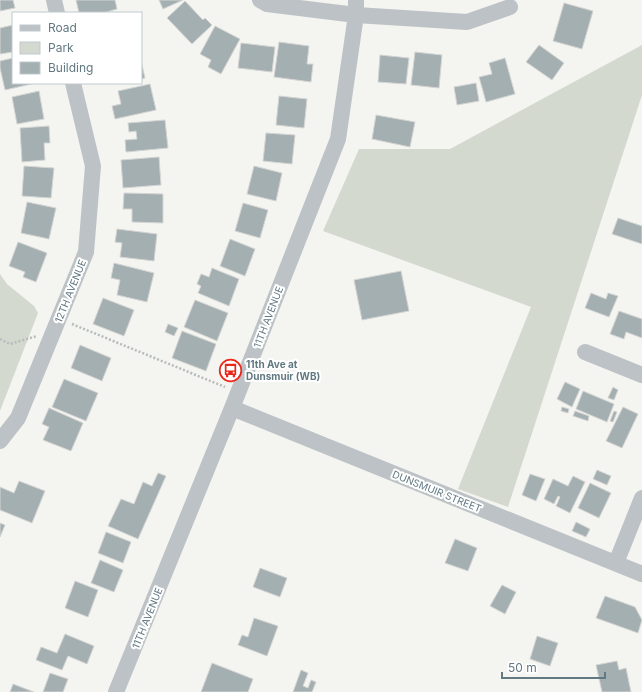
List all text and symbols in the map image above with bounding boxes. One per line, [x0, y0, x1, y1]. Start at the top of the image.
legend [12, 12, 142, 84]
text: Road [48, 20, 77, 35]
text: Park [48, 40, 74, 55]
text: Building [48, 60, 93, 75]
street label: 12TH AVENUE [52, 258, 88, 324]
street label: 11TH AVENUE [251, 285, 285, 349]
bus stop icon: 11th Ave at Dunsmuir (WB) [217, 357, 243, 383]
place label: 11th Ave at Dunsmuir (WB) [246, 358, 320, 382]
street label: DUNSMUIR STREET [391, 468, 483, 514]
street label: 11TH AVENUE [129, 586, 165, 650]
scale bar [502, 654, 605, 680]
text: 50 m [508, 660, 537, 675]

